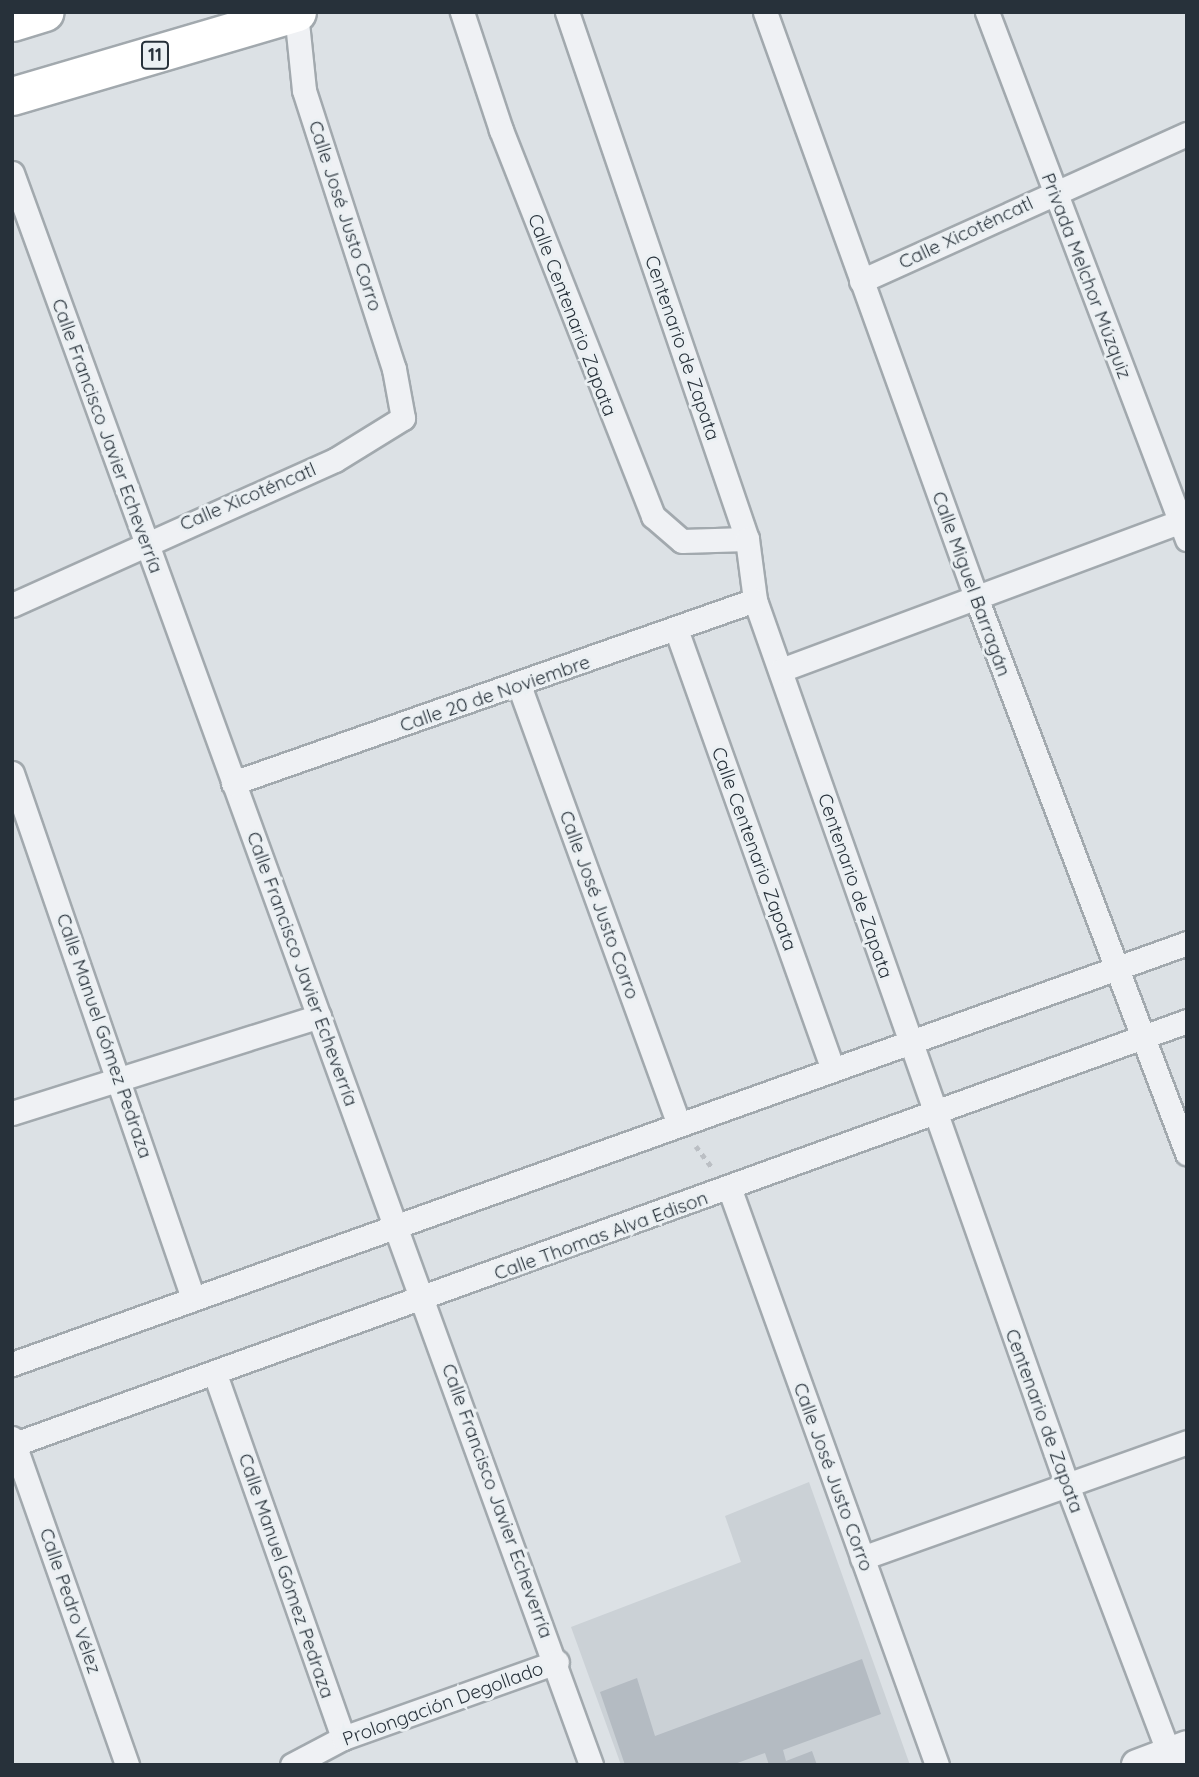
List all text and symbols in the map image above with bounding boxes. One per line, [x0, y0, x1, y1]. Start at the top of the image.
road number: 11 [139, 40, 171, 70]
street label: Calle José Justo Corro [303, 118, 387, 314]
street label: Privada Melchor Múzquiz [1036, 170, 1136, 382]
street label: Calle Xicoténcatl [895, 192, 1037, 274]
street label: Calle Centenario Zapata [523, 211, 621, 419]
street label: Centenario de Zapata [640, 253, 724, 443]
street label: Calle Francisco Javier Echeverría [47, 296, 167, 576]
street label: Calle Xicoténcatl [177, 458, 319, 536]
street label: Calle Miguel Barragán [927, 488, 1015, 680]
street label: Calle 20 de Noviembre [397, 651, 593, 737]
street label: Calle Centenario Zapata [707, 744, 801, 954]
street label: Centenario de Zapata [813, 791, 897, 981]
street label: Calle José Justo Corro [554, 808, 644, 1002]
street label: Calle Francisco Javier Echeverría [242, 829, 362, 1109]
street label: Calle Manuel Gómez Pedraza [51, 911, 157, 1161]
street label: Calle Thomas Alva Edison [491, 1187, 711, 1285]
street label: Centenario de Zapata [1000, 1326, 1088, 1516]
street label: Calle Francisco Javier Echeverría [437, 1361, 557, 1641]
street label: Calle José Justo Corro [788, 1380, 878, 1574]
street label: Calle Manuel Gómez Pedraza [233, 1451, 339, 1701]
street label: Calle Pedro Vélez [34, 1525, 106, 1677]
street label: Prolongación Degollado [340, 1657, 546, 1751]

